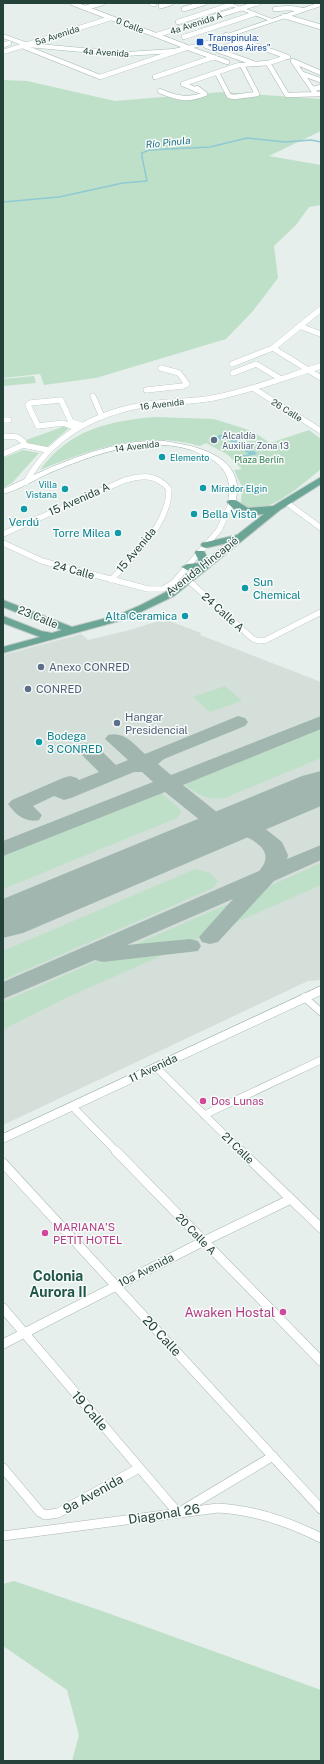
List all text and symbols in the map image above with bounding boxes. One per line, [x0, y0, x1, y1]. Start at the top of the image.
street label: 4a Avenida A [168, 9, 224, 37]
street label: 0 Calle [114, 15, 146, 35]
street label: 5a Avenida [33, 23, 81, 47]
place label: Transpinula: "Buenos Aires" [208, 32, 271, 53]
marker: Transpinula: "Buenos Aires" [195, 37, 205, 47]
street label: 4a Avenida [83, 45, 129, 59]
water label: Río Pinula [145, 134, 191, 150]
street label: 16 Avenida [139, 396, 185, 412]
street label: 26 Calle [269, 396, 305, 424]
place label: Alcaldía Auxiliar Zona 13 [222, 430, 289, 451]
marker: Alcaldía Auxiliar Zona 13 [209, 435, 219, 445]
street label: 14 Avenida [114, 438, 160, 454]
marker: Elemento [157, 452, 167, 462]
place label: Elemento [170, 452, 209, 463]
park label: Plaza Berlín [234, 454, 284, 465]
place label: Villa Vistana [26, 479, 57, 500]
street label: 15 Avenida A [47, 480, 111, 518]
marker: Mirador Elgin [198, 483, 208, 493]
place label: Mirador Elgin [211, 483, 267, 494]
marker: Villa Vistana [60, 484, 70, 494]
marker: Verdú [19, 504, 29, 514]
place label: Bella Vista [202, 508, 256, 520]
marker: Bella Vista [189, 509, 199, 519]
place label: Verdú [9, 516, 39, 528]
street label: 15 Avenida [114, 525, 158, 575]
place label: Torre Milea [53, 527, 110, 539]
marker: Torre Milea [113, 528, 123, 538]
street label: Avenida Hincapié [164, 534, 240, 598]
street label: 24 Calle [52, 559, 96, 581]
place label: Sun Chemical [253, 576, 301, 601]
marker: Sun Chemical [240, 583, 250, 593]
street label: 24 Calle A [199, 590, 247, 634]
street label: 23 Calle [16, 604, 60, 630]
place label: Alta Ceramica [105, 610, 177, 622]
marker: Alta Ceramica [180, 611, 190, 621]
place label: Anexo CONRED [49, 661, 130, 673]
marker: Anexo CONRED [36, 662, 46, 672]
place label: CONRED [36, 683, 82, 695]
marker: CONRED [23, 684, 33, 694]
place label: Hangar Presidencial [125, 711, 188, 736]
marker: Hangar Presidencial [112, 718, 122, 728]
place label: Bodega 3 CONRED [47, 730, 103, 755]
marker: Bodega 3 CONRED [34, 737, 44, 747]
street label: 11 Avenida [127, 1052, 179, 1084]
place label: Dos Lunas [211, 1095, 264, 1107]
marker: Dos Lunas [198, 1096, 208, 1106]
street label: 21 Calle [220, 1130, 256, 1166]
street label: 20 Calle A [173, 1211, 219, 1257]
place label: MARIANA'S PETIT HOTEL [53, 1221, 122, 1246]
marker: MARIANA'S PETIT HOTEL [40, 1228, 50, 1238]
street label: 10a Avenida [116, 1251, 176, 1289]
district label: Colonia Aurora II [29, 1268, 87, 1300]
place label: Awaken Hostal [185, 1305, 275, 1320]
marker: Awaken Hostal [278, 1307, 288, 1317]
street label: 20 Calle [140, 1313, 184, 1359]
street label: 19 Calle [69, 1388, 111, 1434]
street label: 9a Avenida [60, 1471, 126, 1517]
street label: Diagonal 26 [127, 1501, 201, 1527]

